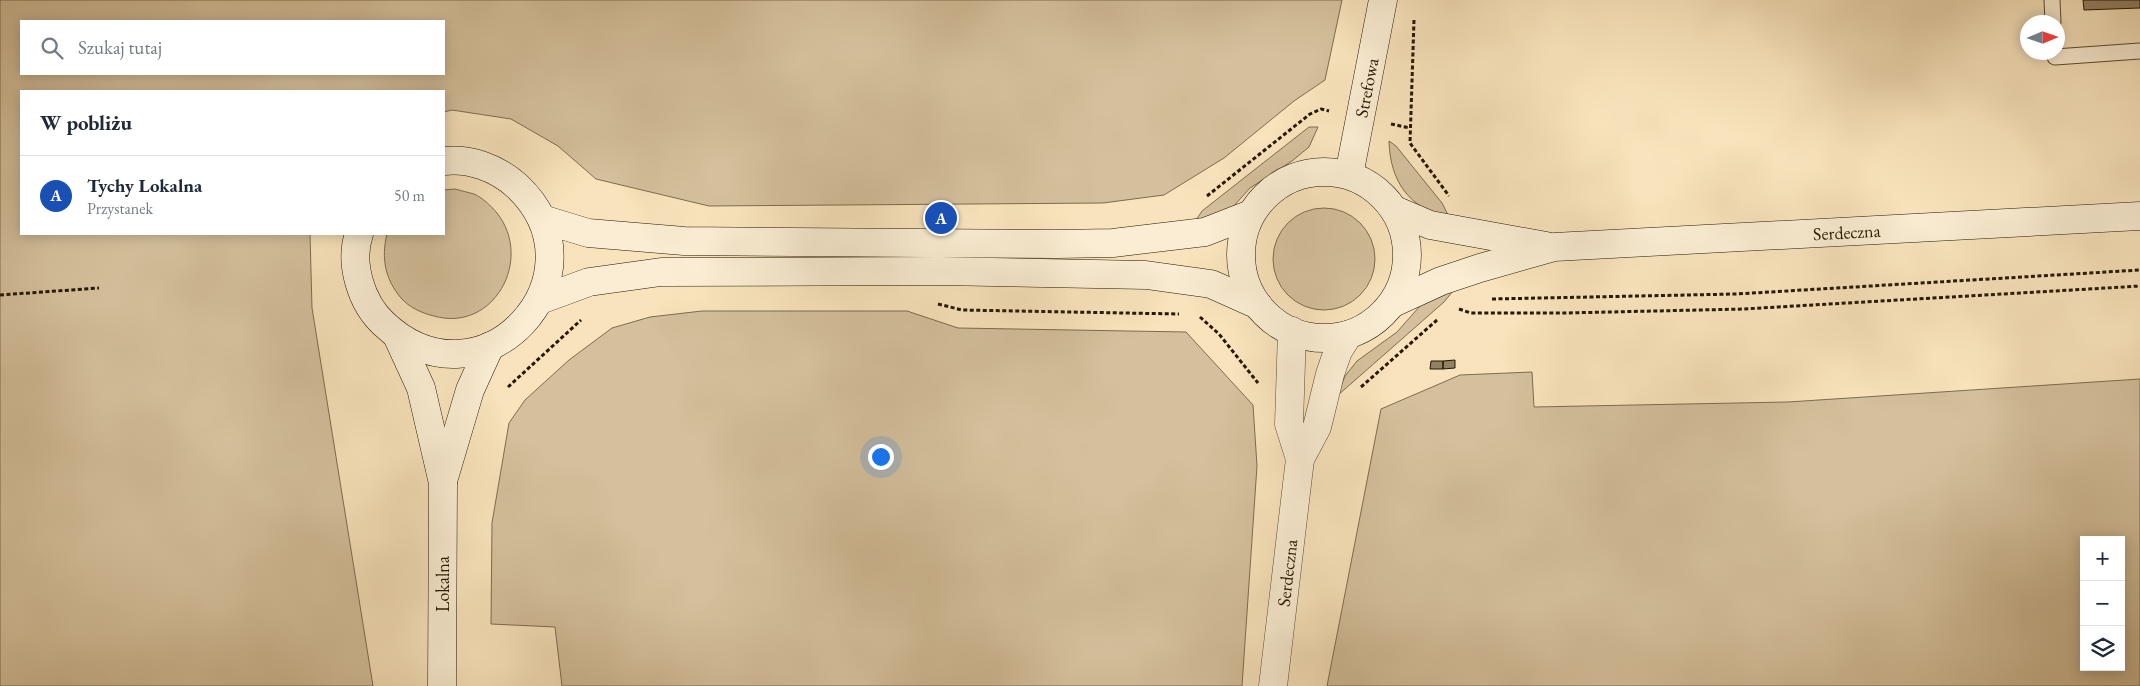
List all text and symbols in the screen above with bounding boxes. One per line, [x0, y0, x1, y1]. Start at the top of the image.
north arrow [2020, 15, 2065, 60]
search box [20, 20, 445, 75]
icon: search [38, 34, 66, 62]
text: Szukaj tutaj [78, 35, 162, 60]
street label: Strefowa [1349, 55, 1383, 119]
text: W pobliżu [40, 109, 132, 136]
text: Tychy Lokalna [87, 173, 202, 198]
text: A [50, 185, 62, 206]
text: 50 m [394, 185, 425, 206]
text: Przystanek [87, 198, 153, 219]
pin: A [925, 199, 957, 237]
street label: Serdeczna [1812, 218, 1882, 245]
your location [868, 444, 894, 470]
map controls [2080, 536, 2125, 671]
button: + [2080, 536, 2125, 581]
street label: Serdeczna [1271, 537, 1302, 608]
street label: Lokalna [431, 555, 454, 612]
button: − [2080, 581, 2125, 626]
button: layers [2080, 626, 2125, 671]

